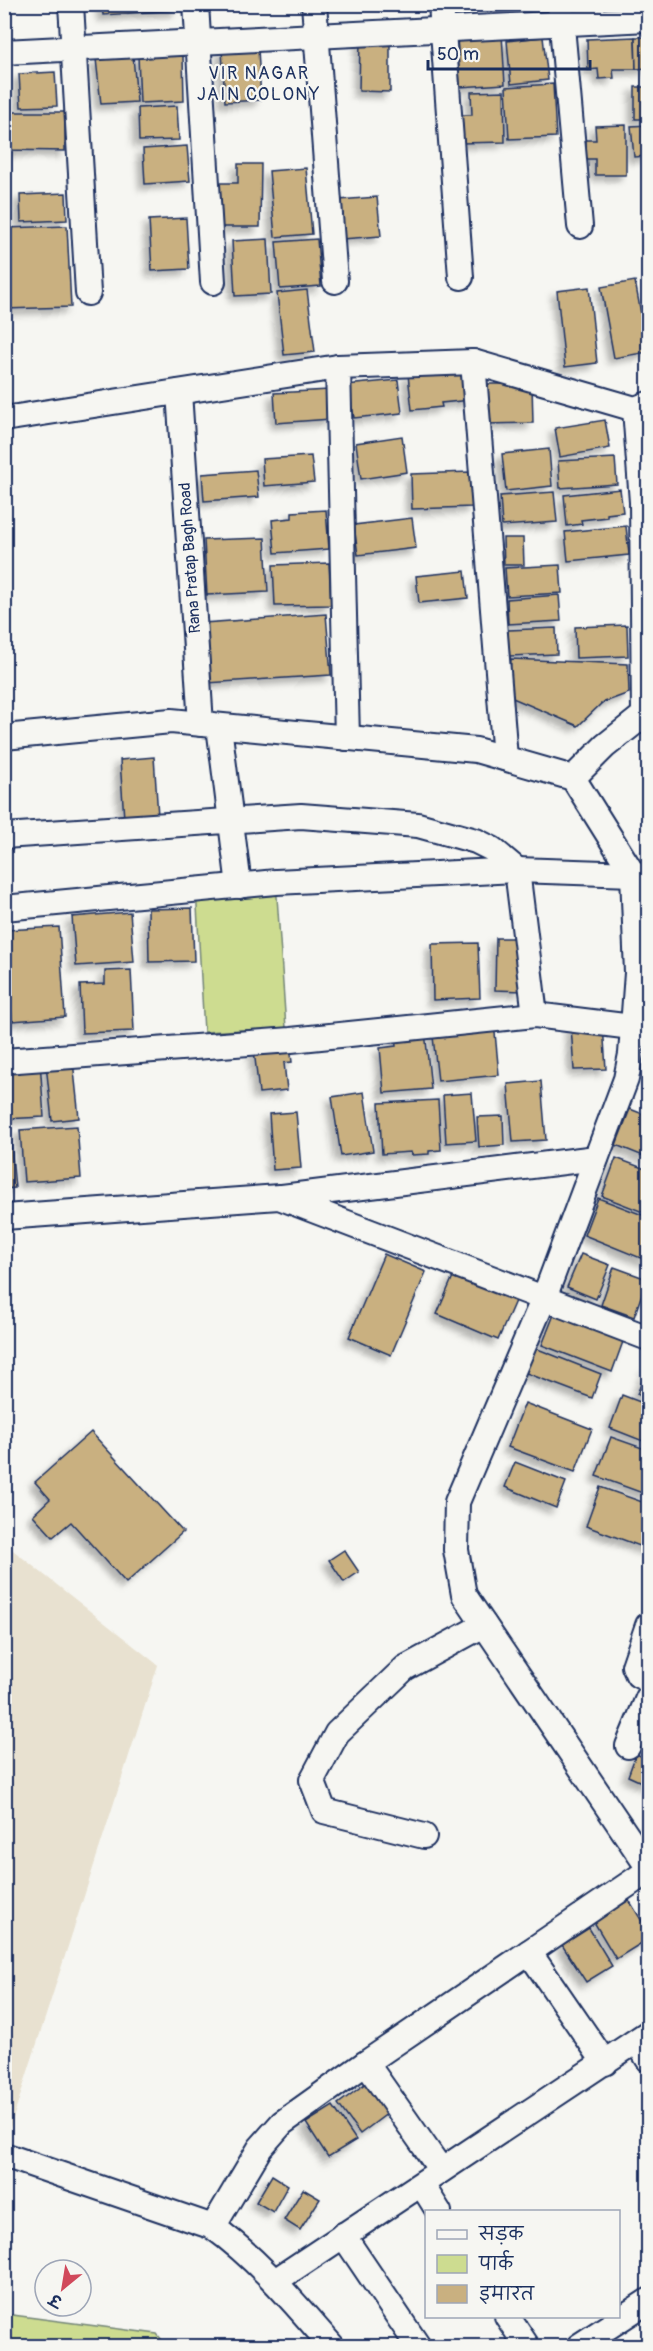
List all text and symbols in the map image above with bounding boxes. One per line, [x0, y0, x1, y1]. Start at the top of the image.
scale bar [428, 33, 590, 71]
text: 50 m [437, 43, 479, 66]
district label: VIR NAGAR JAIN COLONY [197, 62, 321, 106]
street label: Rana Pratap Bagh Road [175, 482, 205, 634]
legend [425, 2210, 620, 2318]
text: सड़क [478, 2223, 524, 2246]
text: पार्क [478, 2250, 514, 2276]
north arrow [33, 2258, 93, 2318]
text: इमारत [479, 2283, 535, 2306]
text: उ [45, 2288, 67, 2312]

